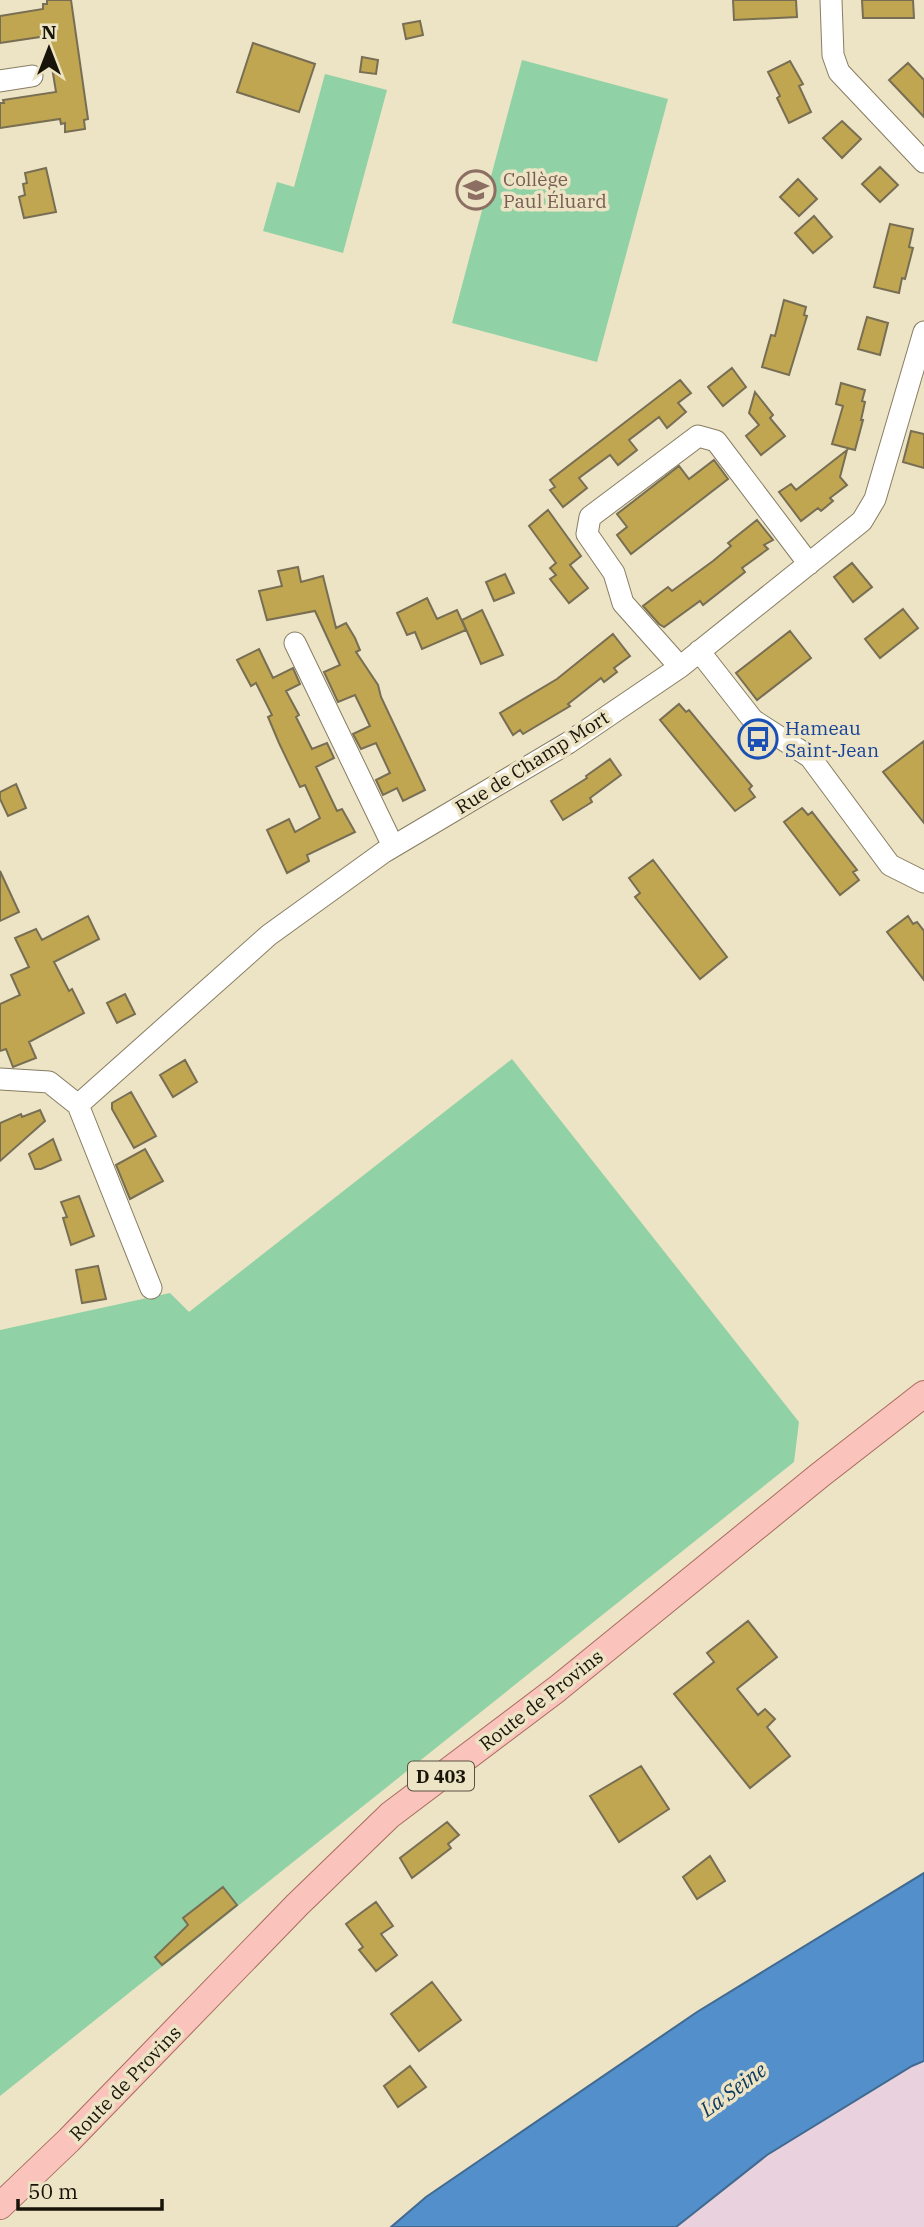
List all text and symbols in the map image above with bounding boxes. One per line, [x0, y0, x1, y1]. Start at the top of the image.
north arrow [14, 14, 84, 84]
text: N [41, 20, 57, 44]
place label: Collège Paul Éluard [503, 167, 607, 213]
school or university icon: Collège Paul Éluard [455, 169, 497, 211]
street label: Rue de Champ Mort [451, 705, 613, 819]
place label: Hameau Saint-Jean [785, 716, 879, 762]
bus stop icon: Hameau Saint-Jean [737, 718, 779, 760]
street label: Route de Provins [474, 1644, 608, 1756]
road number: D 403 [408, 1762, 474, 1791]
street label: Route de Provins [64, 2021, 186, 2145]
water label: La Seine [693, 2055, 772, 2123]
scale bar [18, 2168, 161, 2212]
text: 50 m [28, 2177, 78, 2205]

